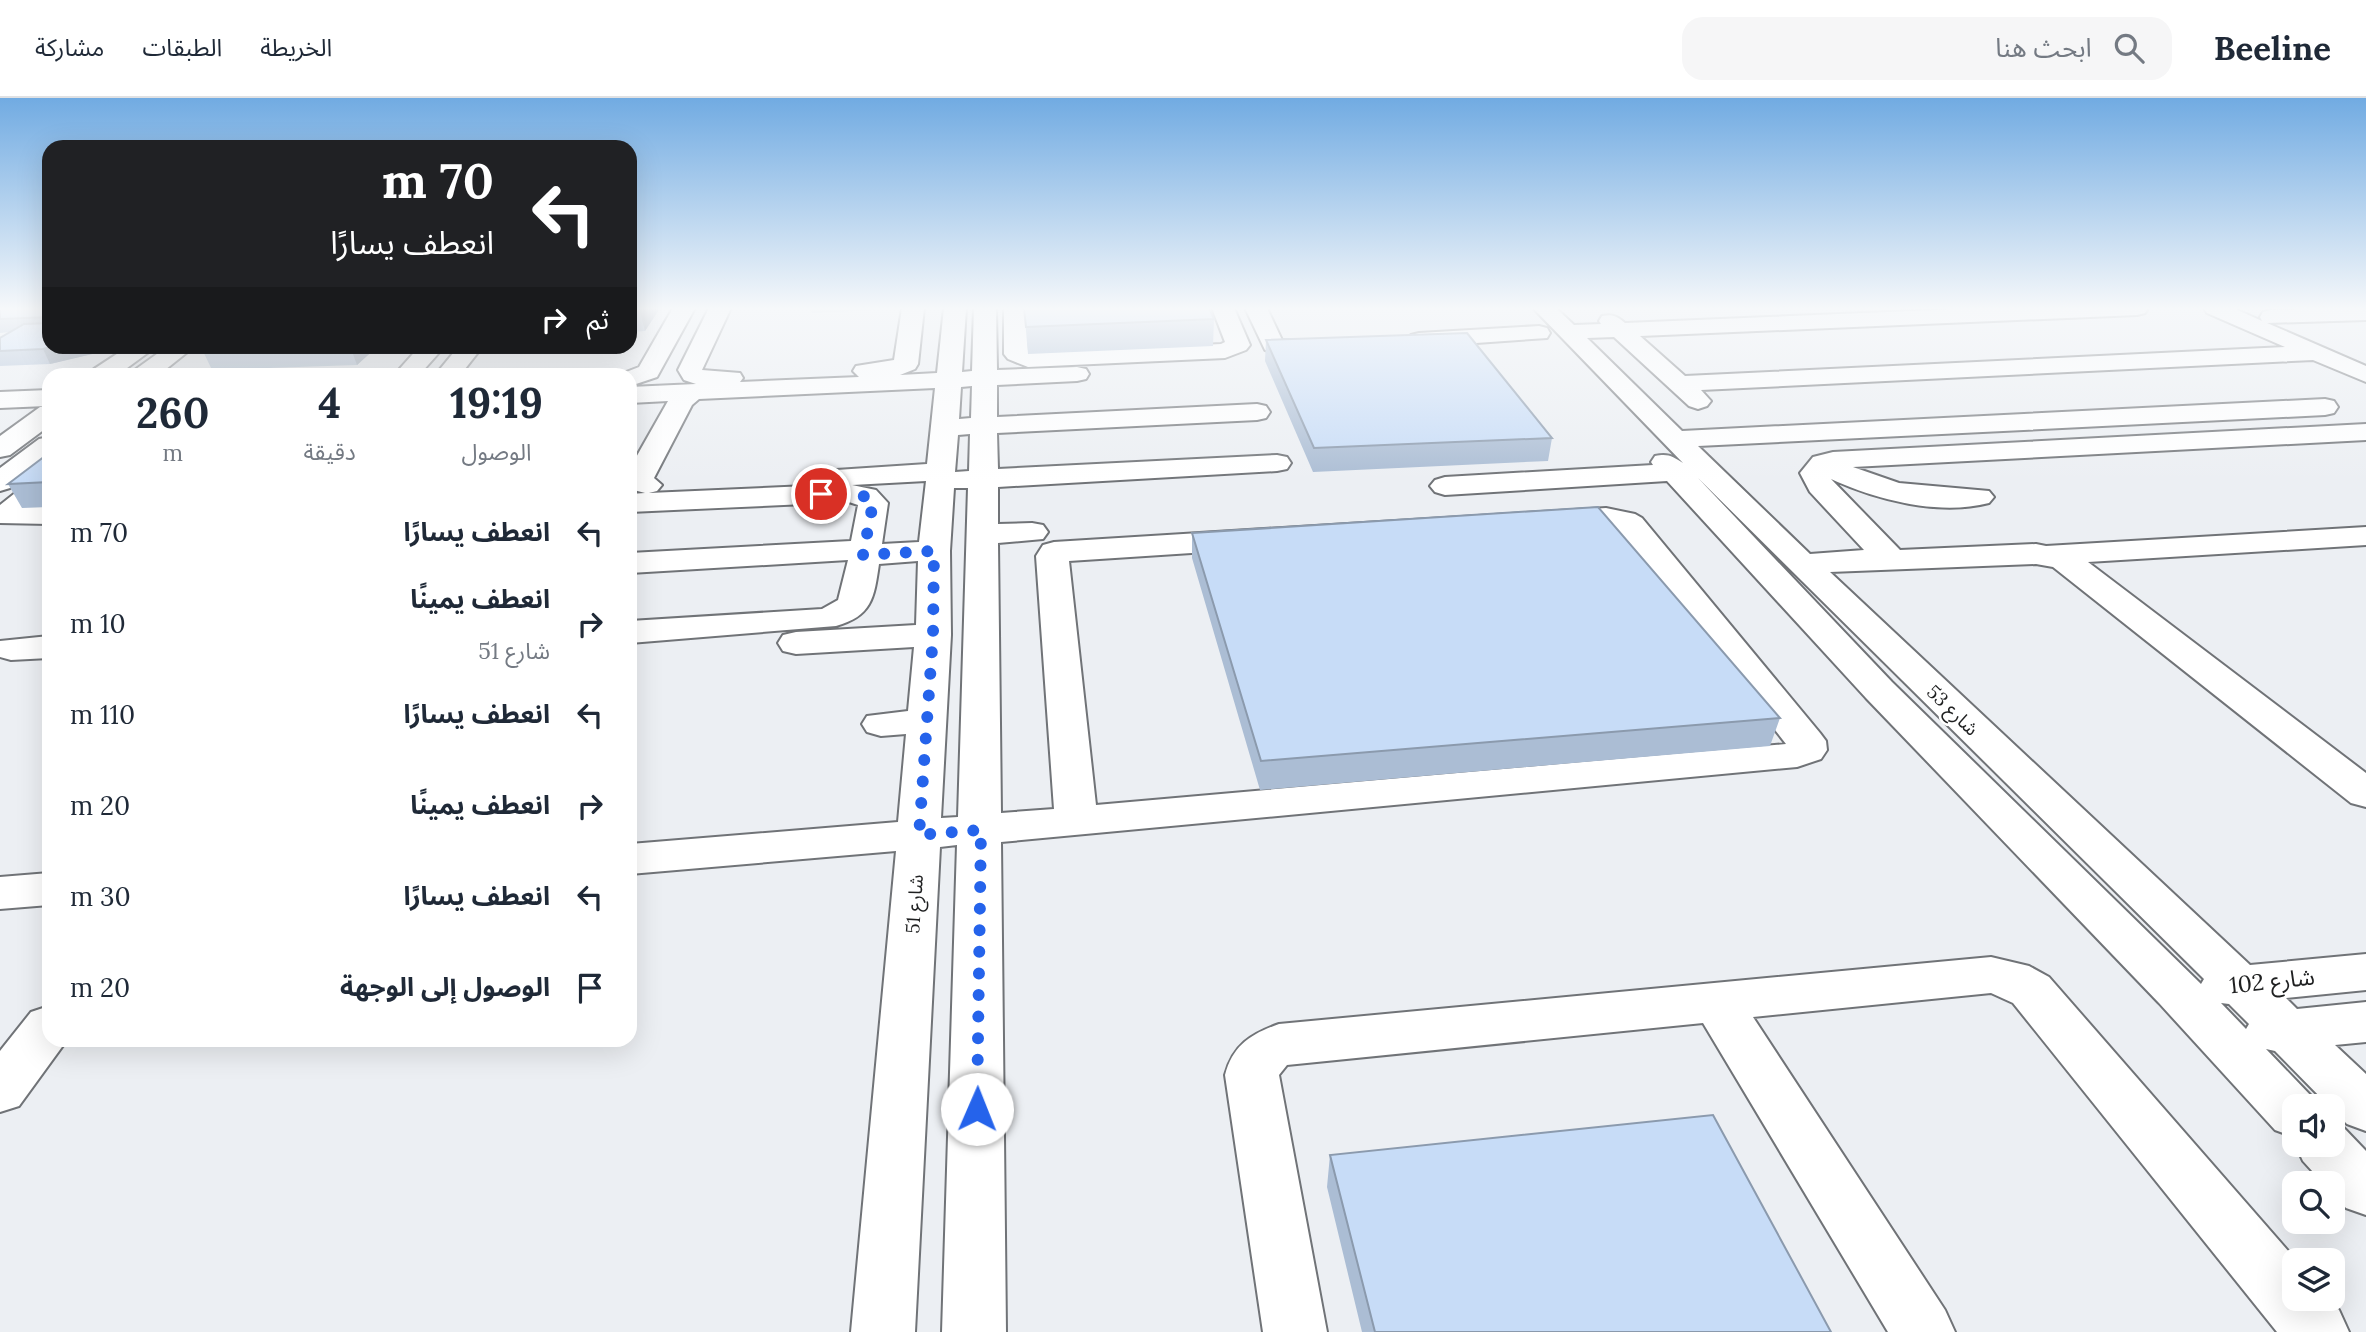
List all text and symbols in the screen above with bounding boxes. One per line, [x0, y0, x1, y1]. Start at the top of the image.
search box [1682, 17, 2172, 80]
text: Beeline [2214, 27, 2331, 69]
icon: search [2110, 29, 2148, 67]
text: ابحث هنا [1995, 31, 2092, 64]
text: مشاركة [35, 32, 104, 63]
text: الطبقات [142, 32, 222, 63]
text: الخريطة [260, 32, 332, 63]
text: 70 m [382, 149, 494, 211]
icon: left [518, 168, 609, 259]
text: انعطف يسارًا [330, 222, 494, 263]
icon: right [535, 301, 573, 339]
text: ثم [587, 303, 609, 336]
text: 4 [318, 376, 341, 430]
text: 19:19 [450, 376, 543, 430]
text: 260 [136, 386, 209, 440]
text: دقيقة [303, 437, 356, 466]
text: الوصول [461, 437, 531, 466]
text: m [162, 438, 183, 467]
pin [791, 464, 851, 524]
icon: arrive [802, 475, 840, 513]
icon: left [571, 514, 609, 552]
text: انعطف يسارًا [403, 515, 550, 548]
text: 70 m [70, 516, 128, 549]
text: انعطف يمينًا [410, 582, 550, 615]
icon: right [571, 605, 609, 643]
text: 10 m [70, 607, 126, 640]
text: شارع 51 [478, 636, 550, 665]
street label: شارع 53 [1921, 679, 1984, 742]
icon: left [571, 696, 609, 734]
text: انعطف يسارًا [403, 697, 550, 730]
text: 110 m [70, 698, 135, 731]
icon: right [571, 787, 609, 825]
text: انعطف يمينًا [410, 788, 550, 821]
text: 20 m [70, 789, 130, 822]
street label: شارع 51 [900, 874, 930, 935]
icon: left [571, 878, 609, 916]
text: انعطف يسارًا [403, 879, 550, 912]
text: 30 m [70, 880, 131, 913]
street label: شارع 102 [2228, 962, 2316, 1002]
icon: arrive [571, 969, 609, 1007]
text: الوصول إلى الوجهة [340, 970, 550, 1003]
text: 20 m [70, 971, 130, 1004]
position arrow [940, 1072, 1014, 1146]
map controls [2282, 1094, 2345, 1311]
button: sound [2282, 1094, 2345, 1157]
button: search [2282, 1171, 2345, 1234]
button: layers [2282, 1248, 2345, 1311]

